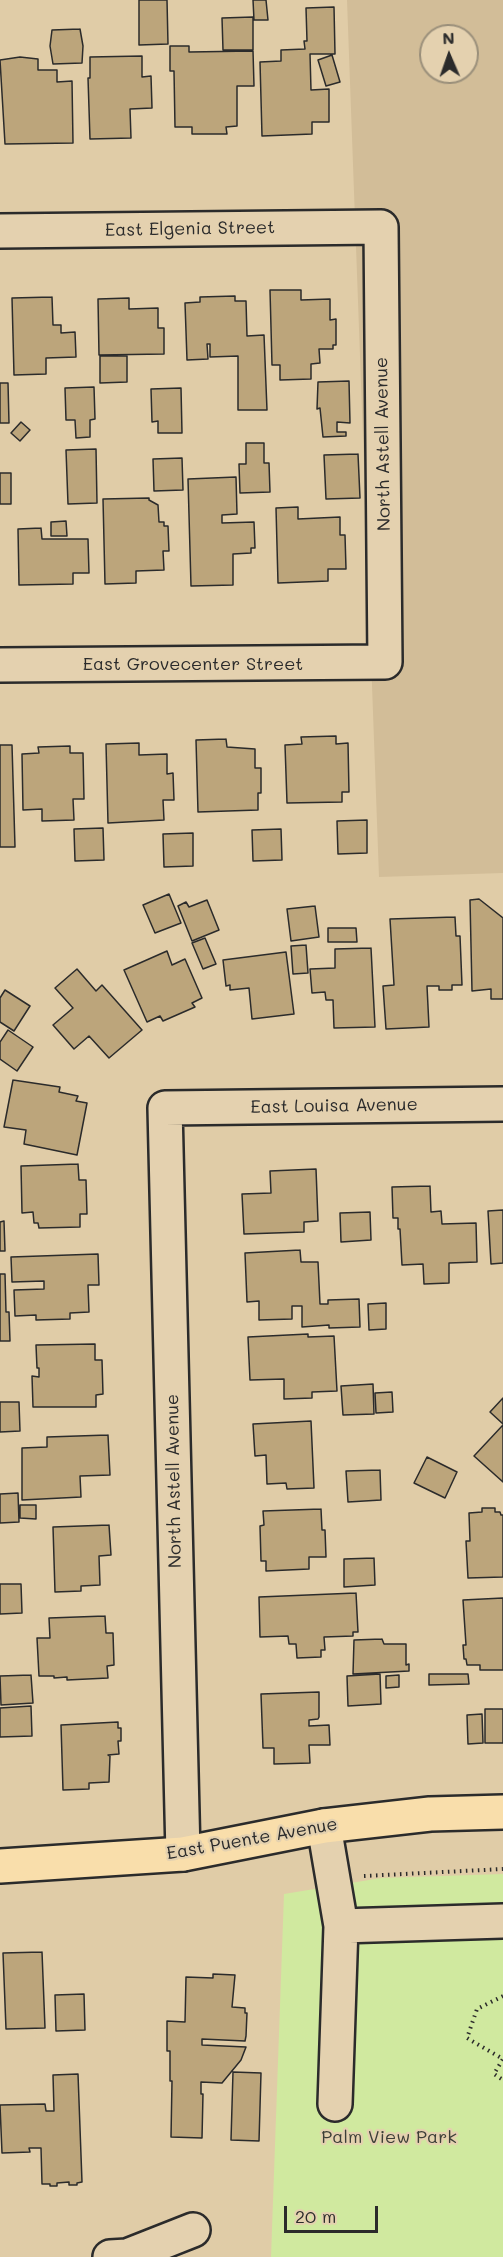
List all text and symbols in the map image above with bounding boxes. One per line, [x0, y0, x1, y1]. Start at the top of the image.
north arrow [419, 24, 479, 84]
text: N [442, 27, 455, 48]
street label: East Elgenia Street [105, 217, 275, 241]
street label: North Astell Avenue [371, 357, 395, 531]
street label: East Grovecenter Street [83, 653, 303, 675]
street label: East Louisa Avenue [250, 1094, 418, 1118]
street label: North Astell Avenue [162, 1394, 186, 1568]
street label: East Puente Avenue [165, 1813, 339, 1865]
park label: Palm View Park [321, 2126, 457, 2148]
scale bar [287, 2194, 382, 2232]
text: 20 m [295, 2204, 336, 2228]

